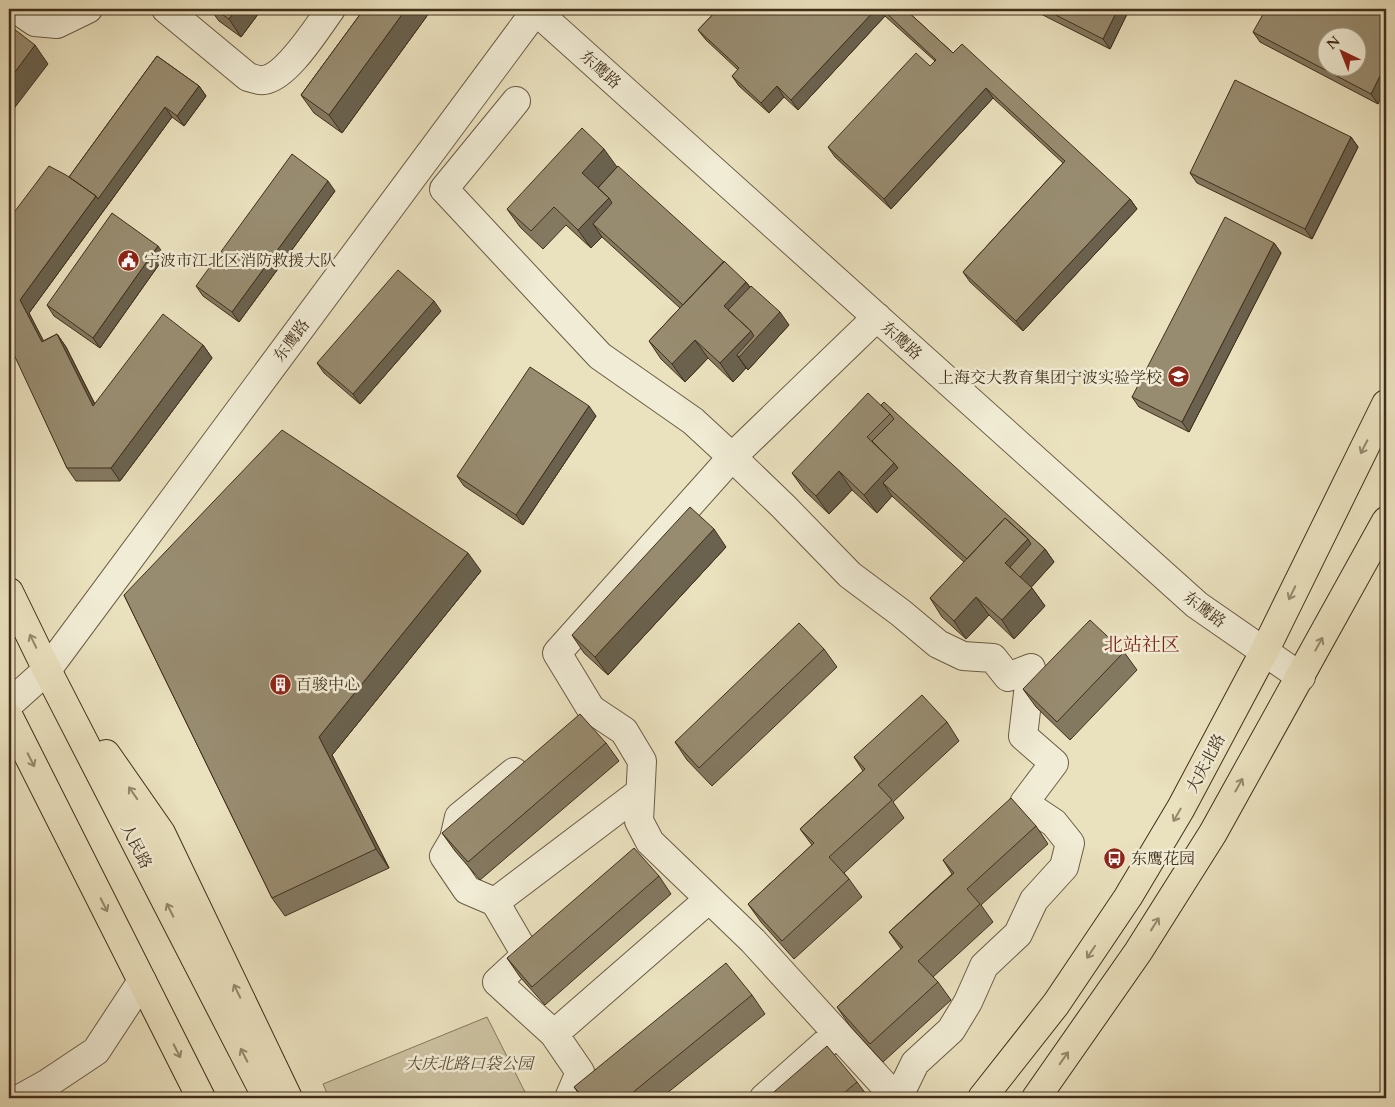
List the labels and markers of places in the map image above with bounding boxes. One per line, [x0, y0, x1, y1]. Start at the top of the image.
public building icon: 宁波市江北区消防救援大队 [116, 248, 140, 272]
place label: 宁波市江北区消防救援大队 [144, 250, 336, 272]
school or university icon: 上海交大教育集团宁波实验学校 [1166, 365, 1190, 389]
place label: 上海交大教育集团宁波实验学校 [938, 367, 1162, 389]
building icon: 百骏中心 [268, 672, 292, 696]
place label: 百骏中心 [296, 674, 360, 696]
bus stop icon: 东鹰花园 [1103, 846, 1127, 870]
place label: 东鹰花园 [1131, 848, 1195, 870]

